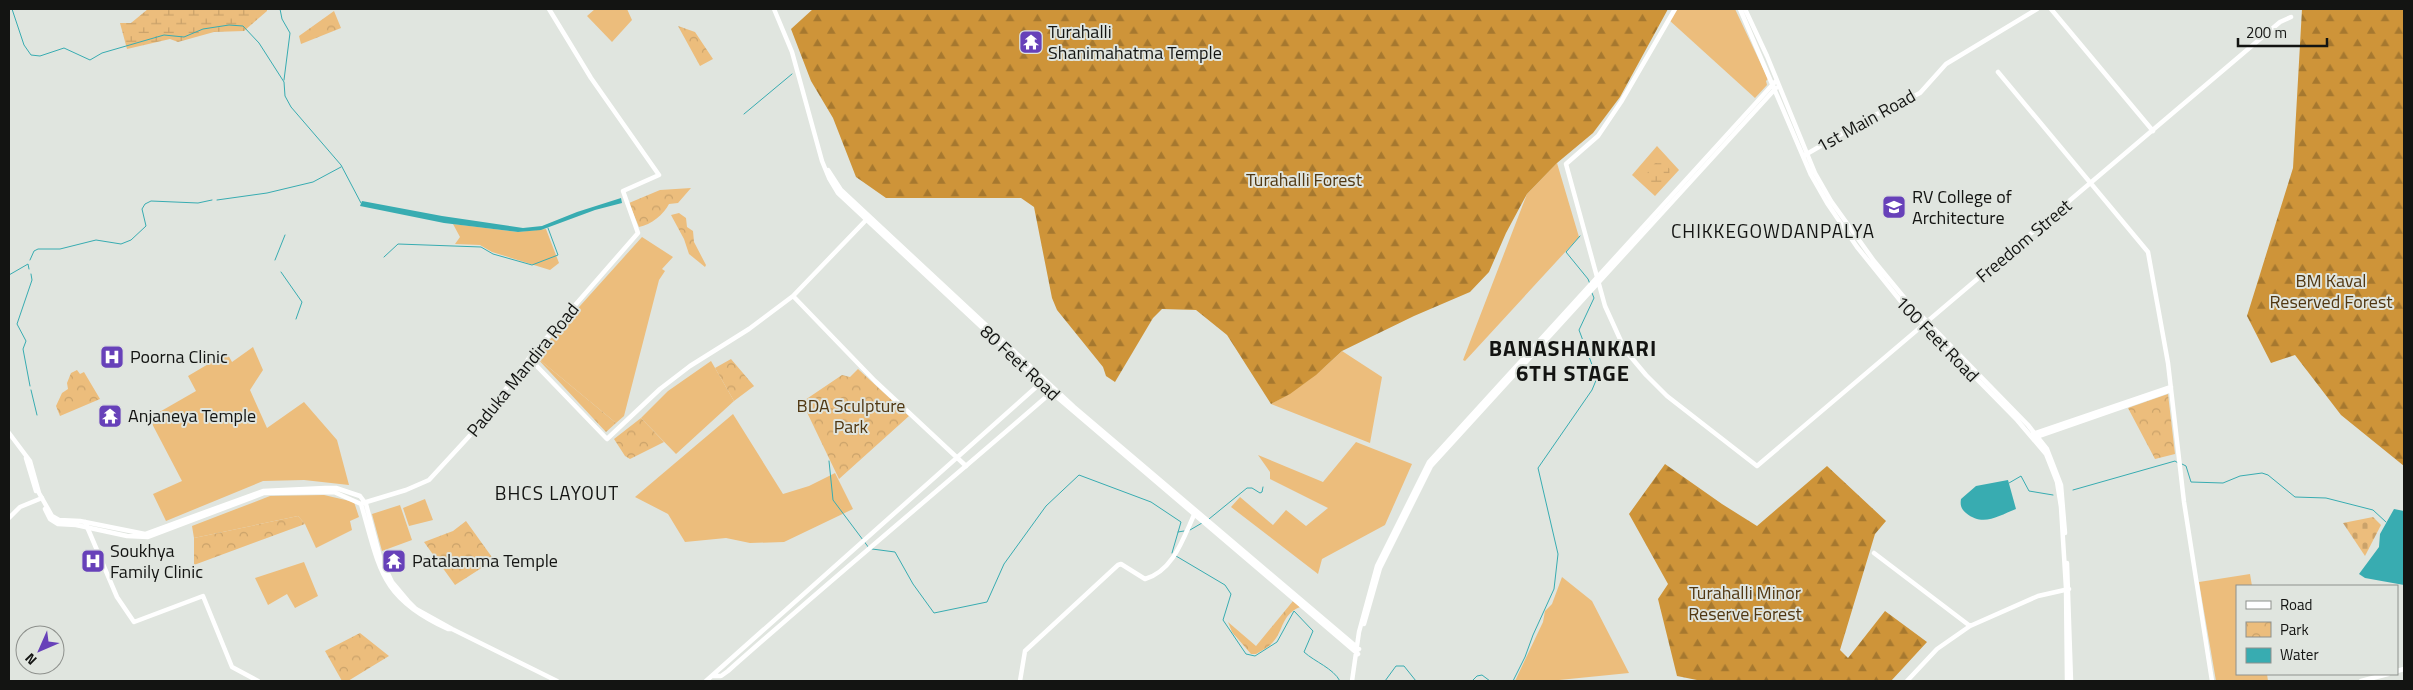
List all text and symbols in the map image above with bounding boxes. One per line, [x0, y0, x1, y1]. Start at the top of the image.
scale bar [2238, 15, 2327, 47]
place label: Turahalli Shanimahatma Temple [1048, 18, 1222, 66]
text: 200 m [2246, 21, 2287, 44]
temple icon: Turahalli Shanimahatma Temple [1018, 29, 1044, 55]
street label: 1st Main Road [1811, 82, 1920, 159]
park label: Turahalli Forest [1246, 166, 1363, 193]
place label: RV College of Architecture [1912, 183, 2012, 231]
street label: Freedom Street [1970, 192, 2078, 289]
school or university icon: RV College of Architecture [1881, 194, 1907, 220]
district label: CHIKKEGOWDANPALYA [1671, 216, 1875, 245]
park label: BM Kaval Reserved Forest [2269, 267, 2393, 315]
street label: 100 Feet Road [1889, 289, 1986, 388]
street label: Paduka Mandira Road [460, 297, 585, 443]
street label: 80 Feet Road [974, 318, 1066, 407]
district label: BANASHANKARI 6TH STAGE [1489, 331, 1657, 390]
place label: Poorna Clinic [130, 343, 228, 370]
hospital icon: Poorna Clinic [99, 344, 125, 370]
park label: BDA Sculpture Park [797, 392, 905, 440]
place label: Anjaneya Temple [128, 402, 256, 429]
temple icon: Anjaneya Temple [97, 403, 123, 429]
district label: BHCS LAYOUT [495, 478, 619, 507]
place label: Soukhya Family Clinic [110, 537, 203, 585]
place label: Patalamma Temple [412, 547, 558, 574]
hospital icon: Soukhya Family Clinic [80, 548, 106, 574]
temple icon: Patalamma Temple [381, 548, 407, 574]
park label: Turahalli Minor Reserve Forest [1688, 579, 1803, 627]
legend [2236, 585, 2398, 675]
text: Road [2280, 593, 2312, 616]
text: Park [2280, 618, 2309, 641]
north arrow [15, 625, 65, 675]
text: Water [2280, 643, 2319, 666]
text: N [20, 649, 41, 670]

